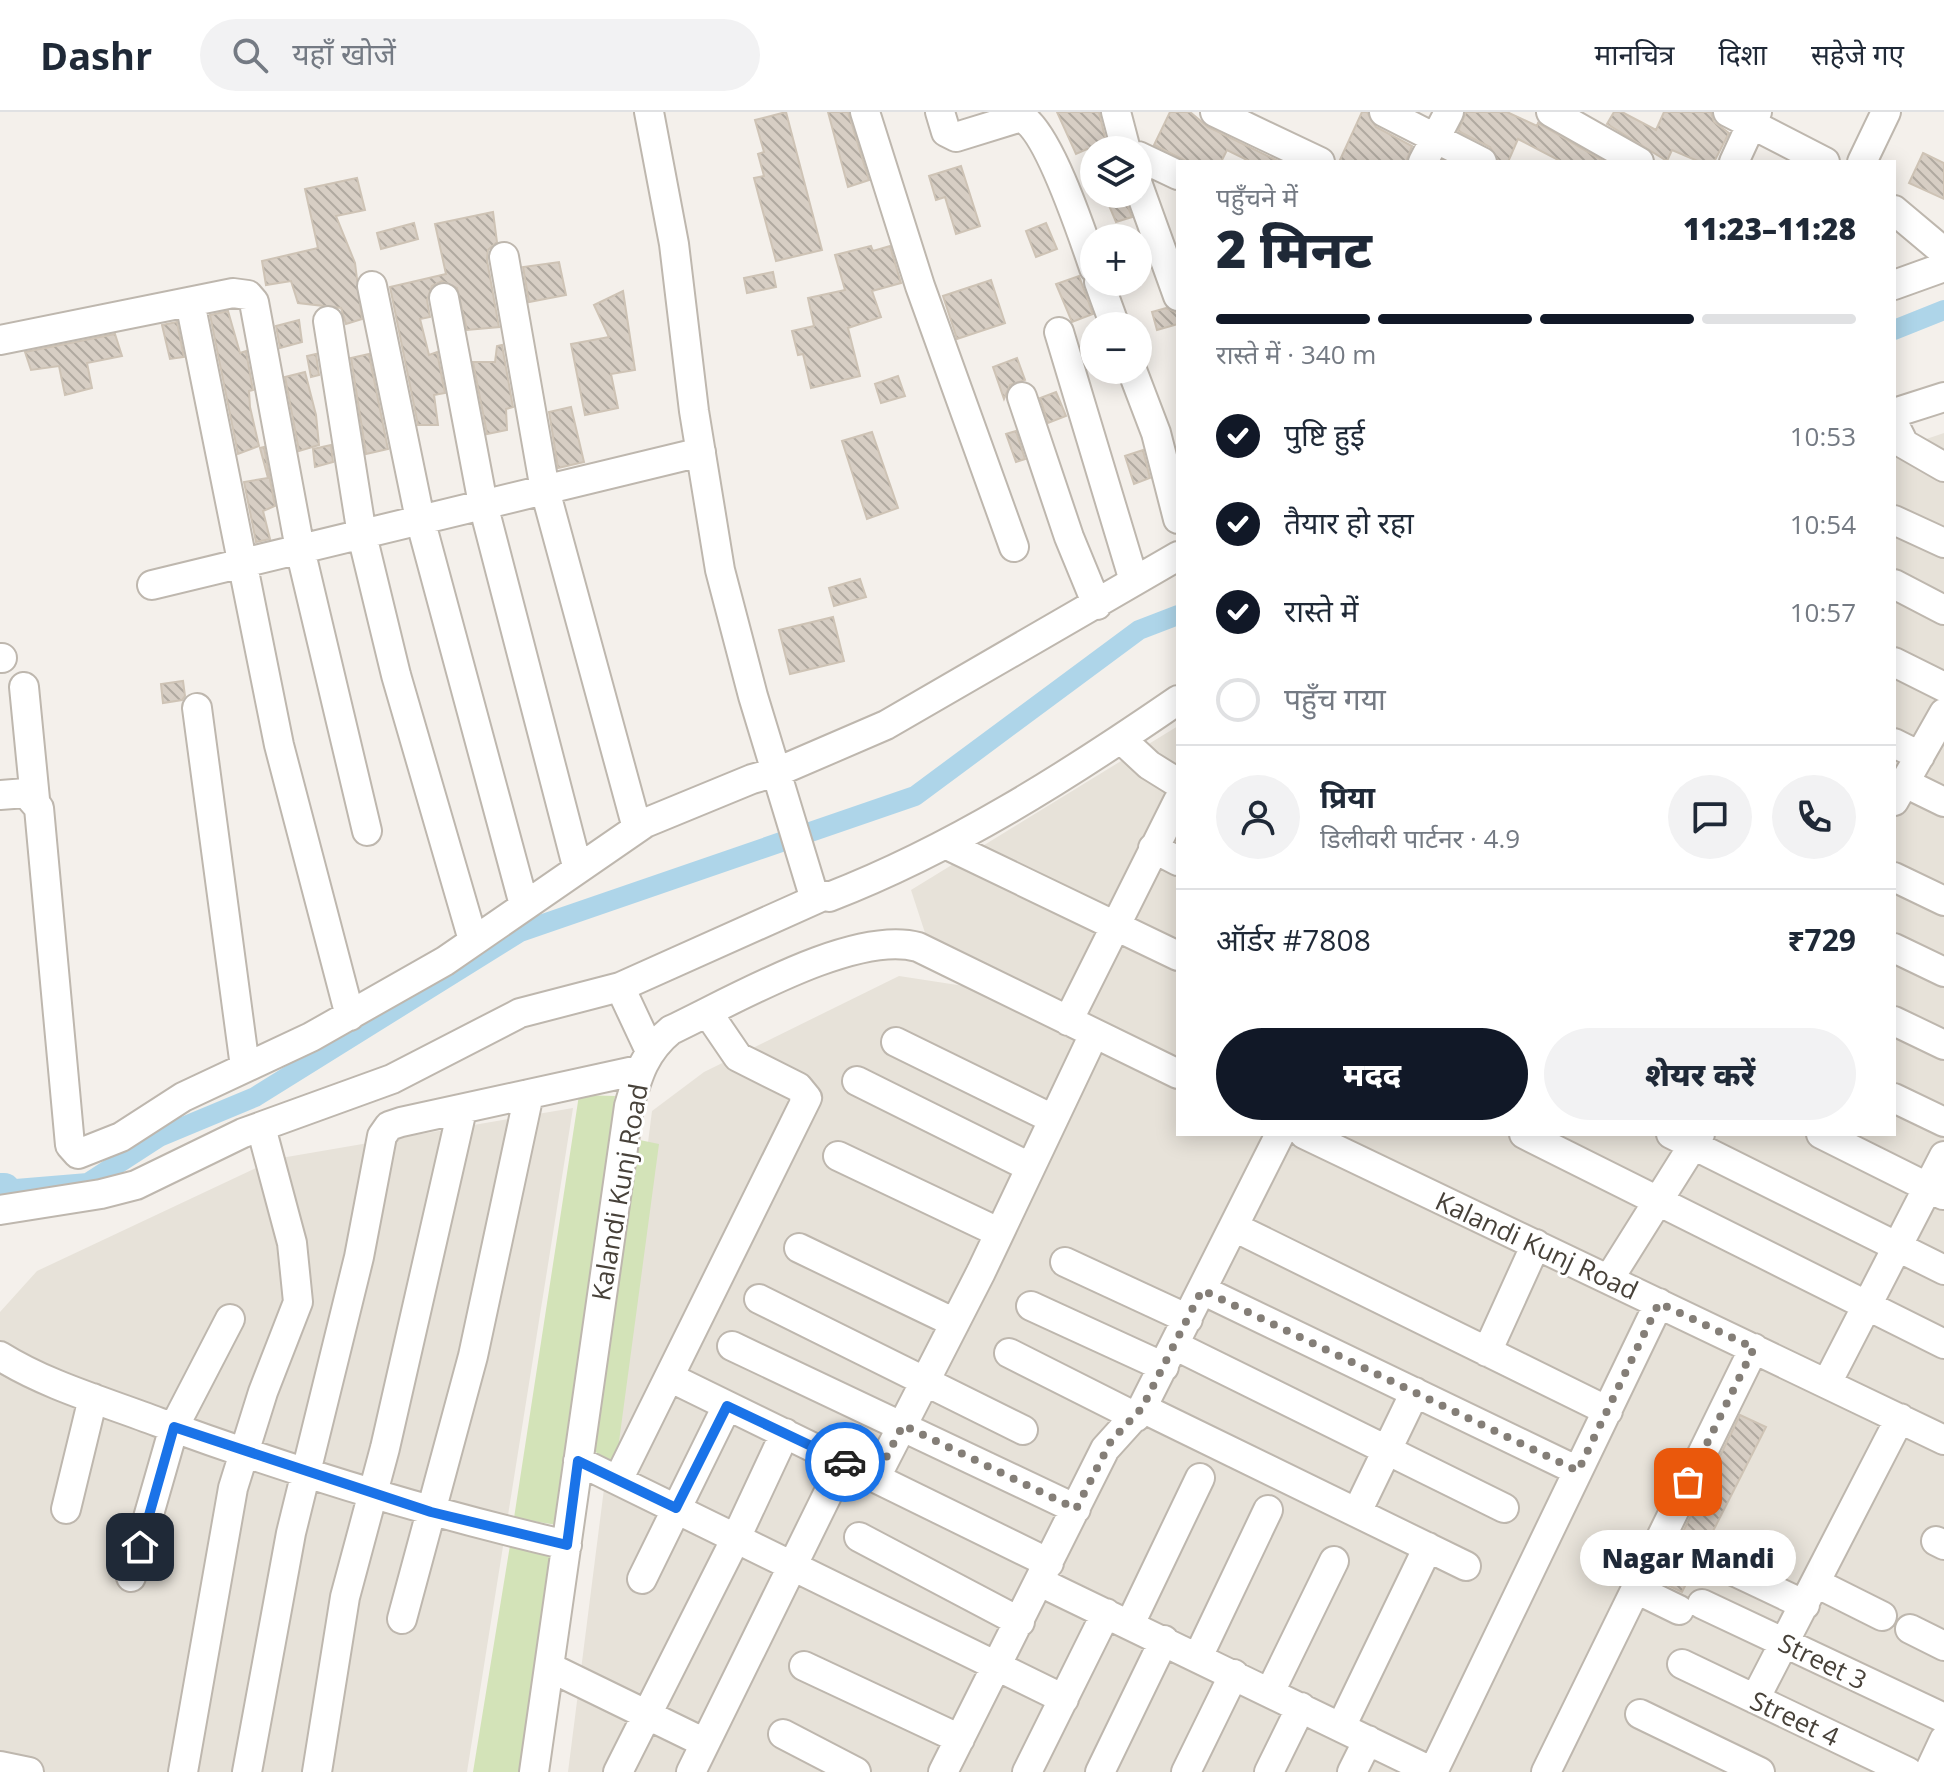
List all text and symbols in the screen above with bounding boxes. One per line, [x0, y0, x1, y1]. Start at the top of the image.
search box [200, 19, 760, 91]
text: Dashr [40, 29, 152, 81]
icon: search [228, 33, 272, 77]
text: यहाँ खोजें [292, 33, 396, 74]
text: मानचित्र [1594, 35, 1674, 73]
text: दिशा [1718, 35, 1767, 73]
text: सहेजे गए [1811, 35, 1904, 73]
map controls [1080, 136, 1152, 384]
button: layers [1080, 136, 1152, 208]
text: पहुँचने में [1216, 179, 1298, 215]
text: 11:23–11:28 [1683, 208, 1856, 249]
text: 2 मिनट [1216, 212, 1372, 283]
button: + [1080, 224, 1152, 296]
button: − [1080, 312, 1152, 384]
text: रास्ते में · 340 m [1216, 336, 1376, 372]
icon: check [1216, 414, 1260, 458]
text: पुष्टि हुई [1284, 414, 1365, 455]
text: 10:53 [1790, 418, 1856, 454]
icon: check [1216, 502, 1260, 546]
text: तैयार हो रहा [1284, 502, 1414, 543]
text: 10:54 [1790, 506, 1856, 542]
icon: check [1216, 590, 1260, 634]
text: रास्ते में [1284, 590, 1359, 631]
text: 10:57 [1790, 594, 1856, 630]
text: पहुँच गया [1284, 678, 1386, 719]
button: person [1216, 775, 1300, 859]
button: chat [1668, 775, 1752, 859]
button: phone [1772, 775, 1856, 859]
text: प्रिया [1320, 776, 1375, 817]
text: डिलीवरी पार्टनर · 4.9 [1320, 820, 1520, 856]
text: ऑर्डर #7808 [1216, 919, 1371, 960]
text: ₹729 [1787, 919, 1856, 960]
button: मदद [1216, 1028, 1528, 1120]
button: शेयर करें [1544, 1028, 1856, 1120]
street label: Kalandi Kunj Road [582, 1081, 656, 1303]
street label: Kalandi Kunj Road [1430, 1182, 1644, 1308]
courier [805, 1422, 885, 1502]
icon: car [823, 1440, 867, 1484]
pin [1654, 1448, 1722, 1516]
icon: bag [1666, 1460, 1710, 1504]
pin [106, 1513, 174, 1581]
icon: home [118, 1525, 162, 1569]
callout: Nagar Mandi [1580, 1530, 1796, 1586]
text: Nagar Mandi [1602, 1540, 1774, 1576]
street label: Street 3 [1773, 1624, 1873, 1698]
street label: Street 4 [1745, 1682, 1845, 1754]

